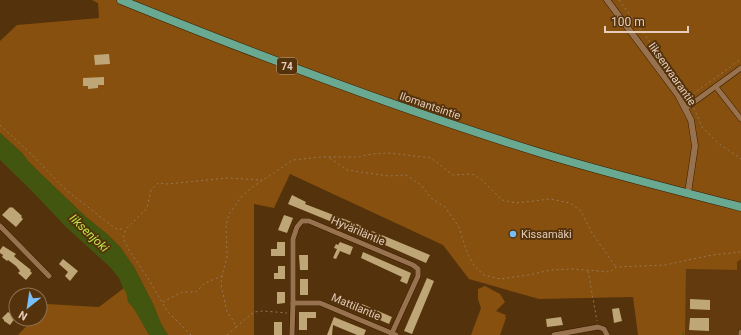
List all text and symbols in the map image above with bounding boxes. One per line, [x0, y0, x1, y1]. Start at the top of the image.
scale bar [605, 8, 688, 34]
text: 100 m [611, 15, 645, 29]
street label: Iiksenvaarantie [646, 40, 699, 108]
road number: 74 [277, 58, 297, 74]
street label: Ilomantsintie [398, 89, 462, 123]
water label: Iiksenjoki [67, 211, 111, 255]
street label: Hyväriläntie [329, 214, 387, 248]
place label: Kissamäki [521, 228, 572, 241]
marker: Kissamäki [508, 229, 518, 239]
north arrow [8, 287, 48, 327]
street label: Mattilantie [329, 291, 383, 323]
text: N [16, 308, 30, 323]

